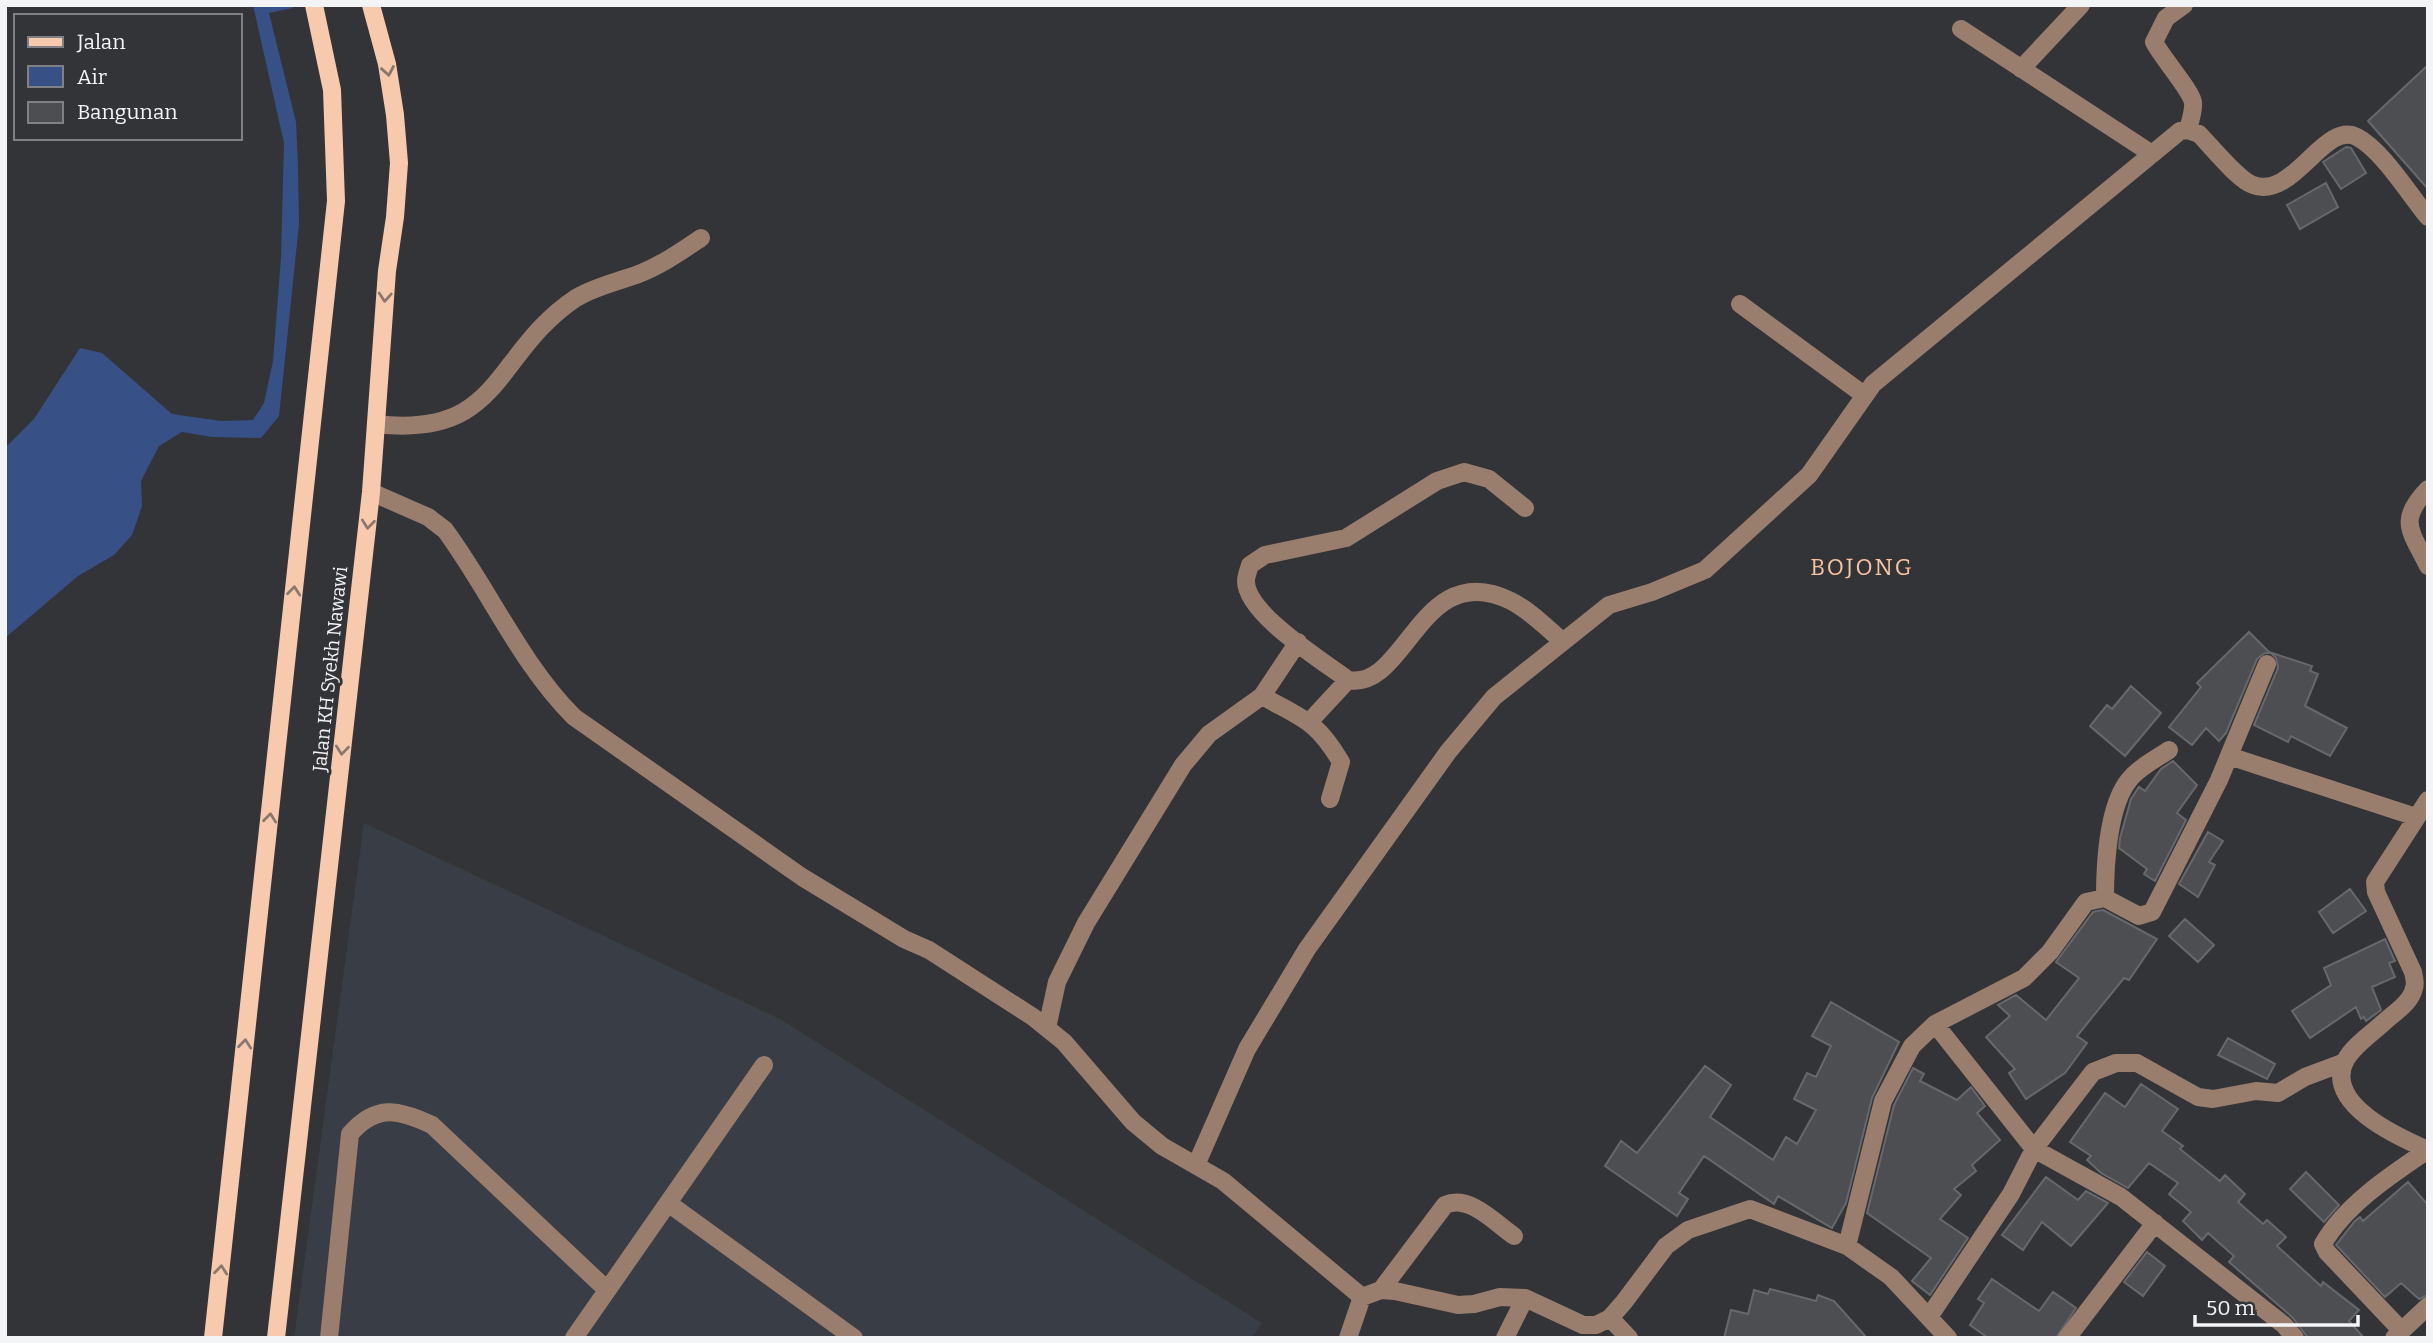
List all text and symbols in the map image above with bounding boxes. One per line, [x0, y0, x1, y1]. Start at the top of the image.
legend [14, 14, 242, 140]
text: Jalan [76, 29, 126, 55]
text: Air [77, 64, 107, 90]
one-way arrow [380, 65, 395, 77]
text: Bangunan [77, 99, 178, 125]
one-way arrow [378, 292, 393, 303]
one-way arrow [361, 519, 376, 530]
district label: BOJONG [1810, 553, 1914, 581]
street label: Jalan KH Syekh Nawawi [308, 565, 352, 774]
one-way arrow [286, 586, 301, 597]
one-way arrow [335, 744, 350, 756]
one-way arrow [262, 812, 277, 823]
one-way arrow [237, 1038, 252, 1049]
one-way arrow [213, 1264, 228, 1276]
scale bar [2195, 1284, 2358, 1328]
text: 50 m [2206, 1295, 2255, 1321]

